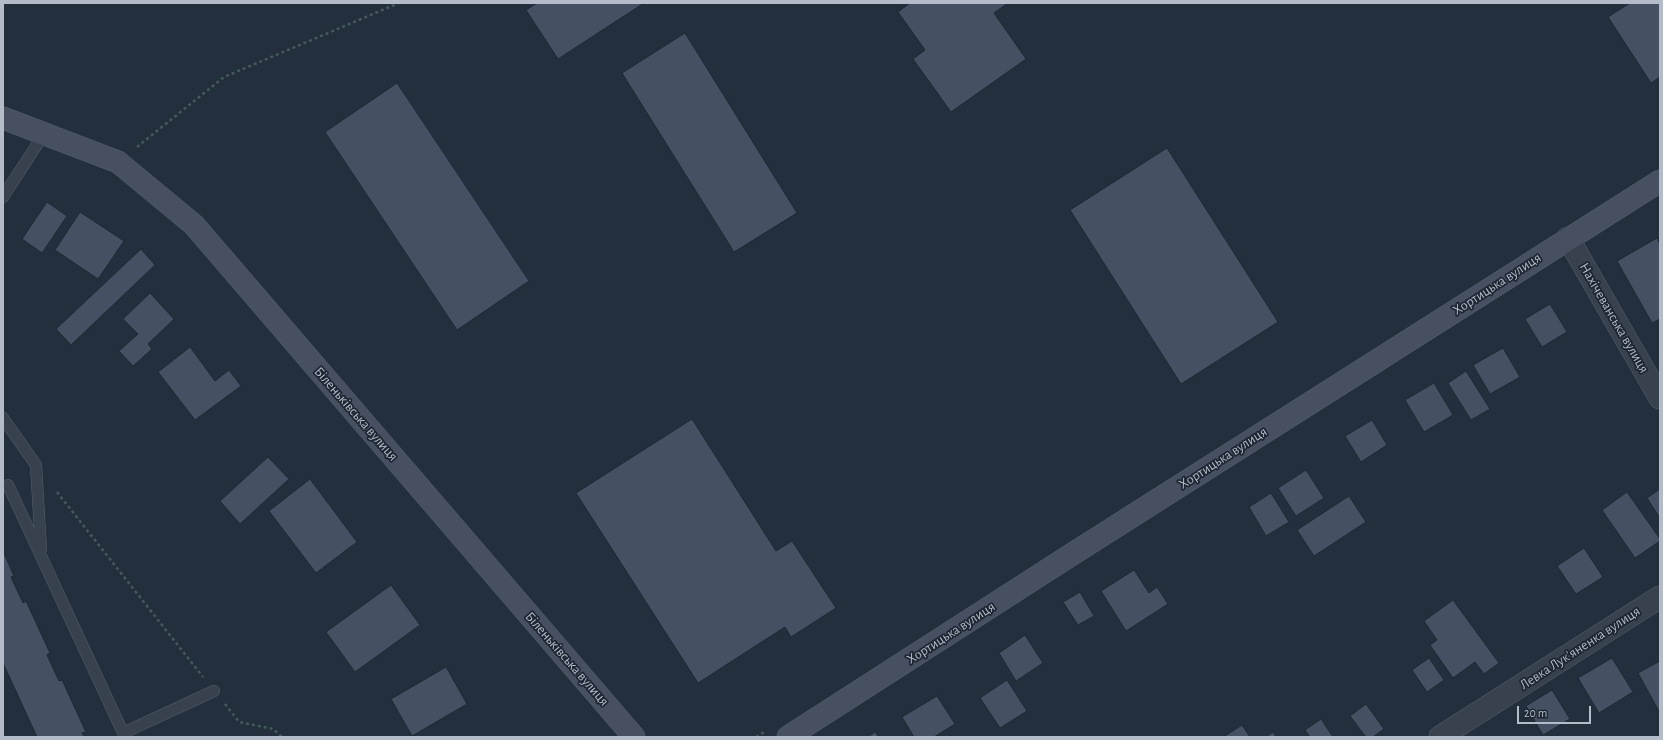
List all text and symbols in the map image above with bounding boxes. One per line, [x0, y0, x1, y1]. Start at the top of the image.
street label: Хортицька вулиця [1450, 249, 1544, 319]
street label: Нахічеванська вулиця [1576, 260, 1652, 376]
street label: Біленьківська вулиця [310, 363, 402, 465]
street label: Хортицька вулиця [1176, 423, 1270, 493]
street label: Хортицька вулиця [904, 598, 998, 668]
street label: Левка Лук'яненка вулиця [1517, 603, 1643, 693]
street label: Біленьківська вулиця [521, 608, 613, 710]
scale bar [1519, 698, 1593, 724]
text: 20 m [1524, 707, 1547, 719]

